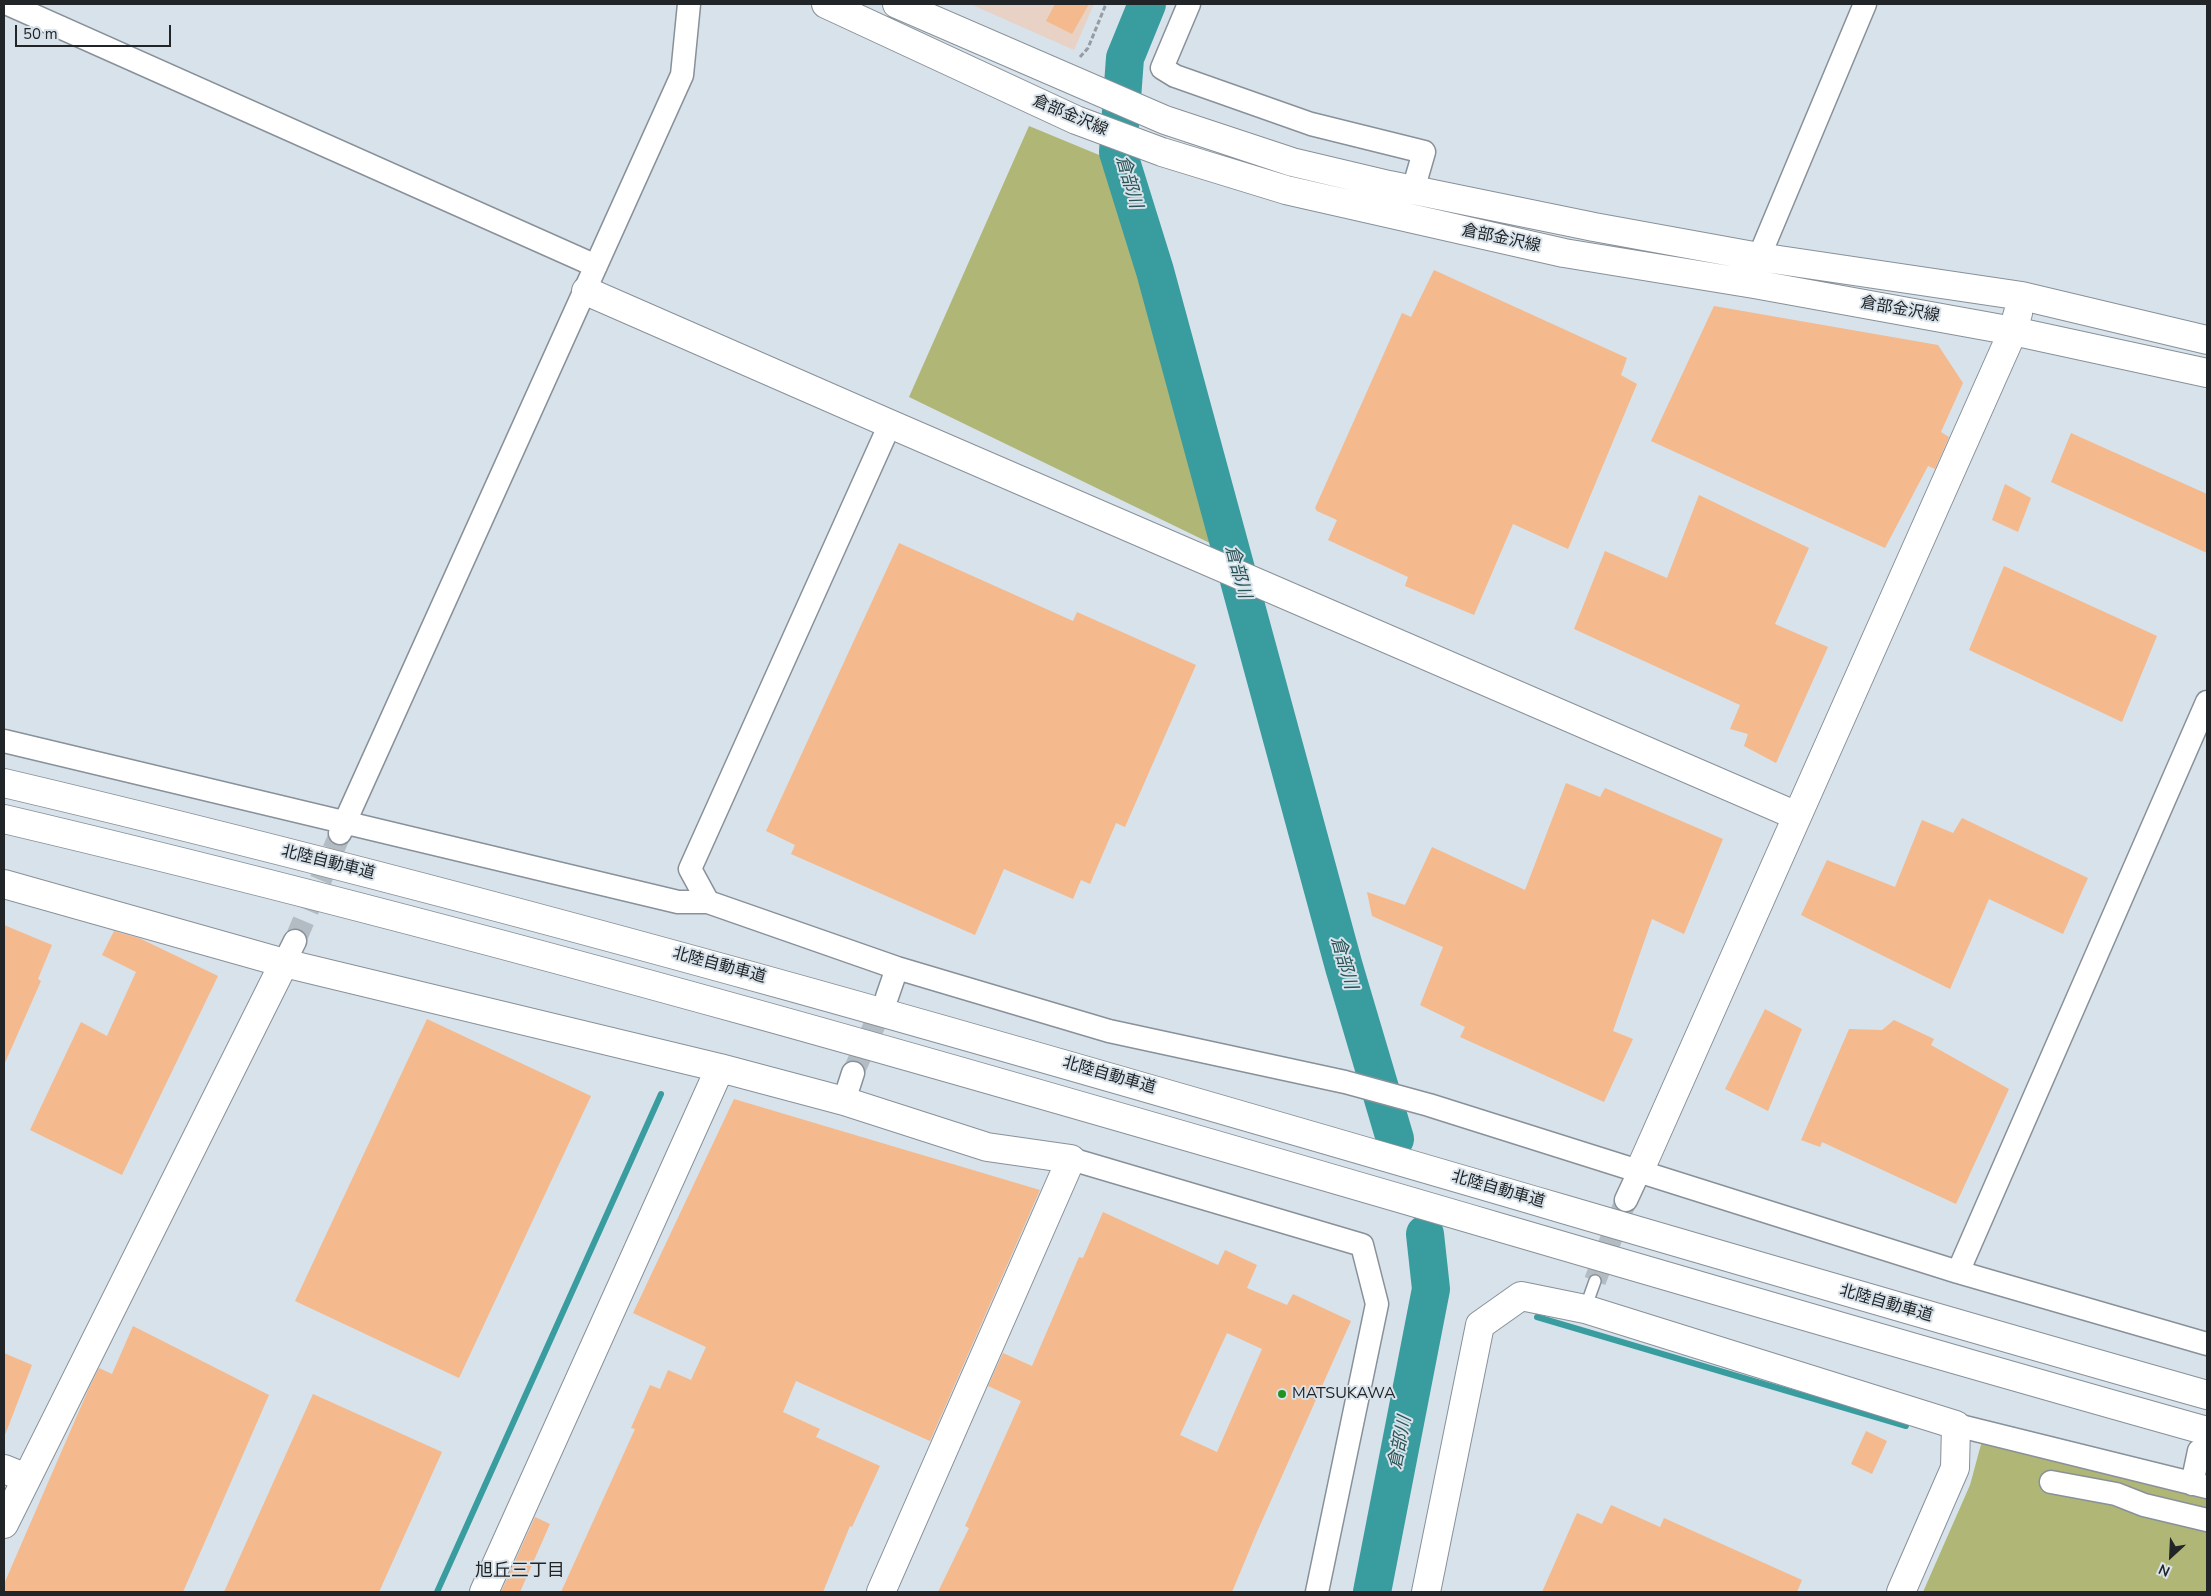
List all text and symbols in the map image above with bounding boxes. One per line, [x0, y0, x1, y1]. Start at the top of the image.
scale bar [18, 15, 174, 47]
text: 50 m [23, 24, 58, 44]
street label: 倉部金沢線 [1029, 92, 1111, 140]
water label: 倉部川 [1110, 153, 1146, 211]
street label: 倉部金沢線 [1460, 221, 1542, 257]
street label: 倉部金沢線 [1859, 294, 1941, 326]
water label: 倉部川 [1220, 543, 1254, 601]
street label: 北陸自動車道 [279, 842, 377, 884]
water label: 倉部川 [1325, 934, 1361, 992]
street label: 北陸自動車道 [670, 944, 768, 988]
street label: 北陸自動車道 [1060, 1054, 1158, 1098]
street label: 北陸自動車道 [1449, 1168, 1547, 1212]
street label: 北陸自動車道 [1837, 1282, 1935, 1326]
place label: MATSUKAWA [1292, 1384, 1396, 1404]
marker: MATSUKAWA [1276, 1388, 1288, 1400]
water label: 倉部川 [1385, 1414, 1417, 1472]
north arrow [2146, 1531, 2196, 1581]
text: N [2156, 1559, 2173, 1581]
district label: 旭丘三丁目 [475, 1561, 565, 1583]

